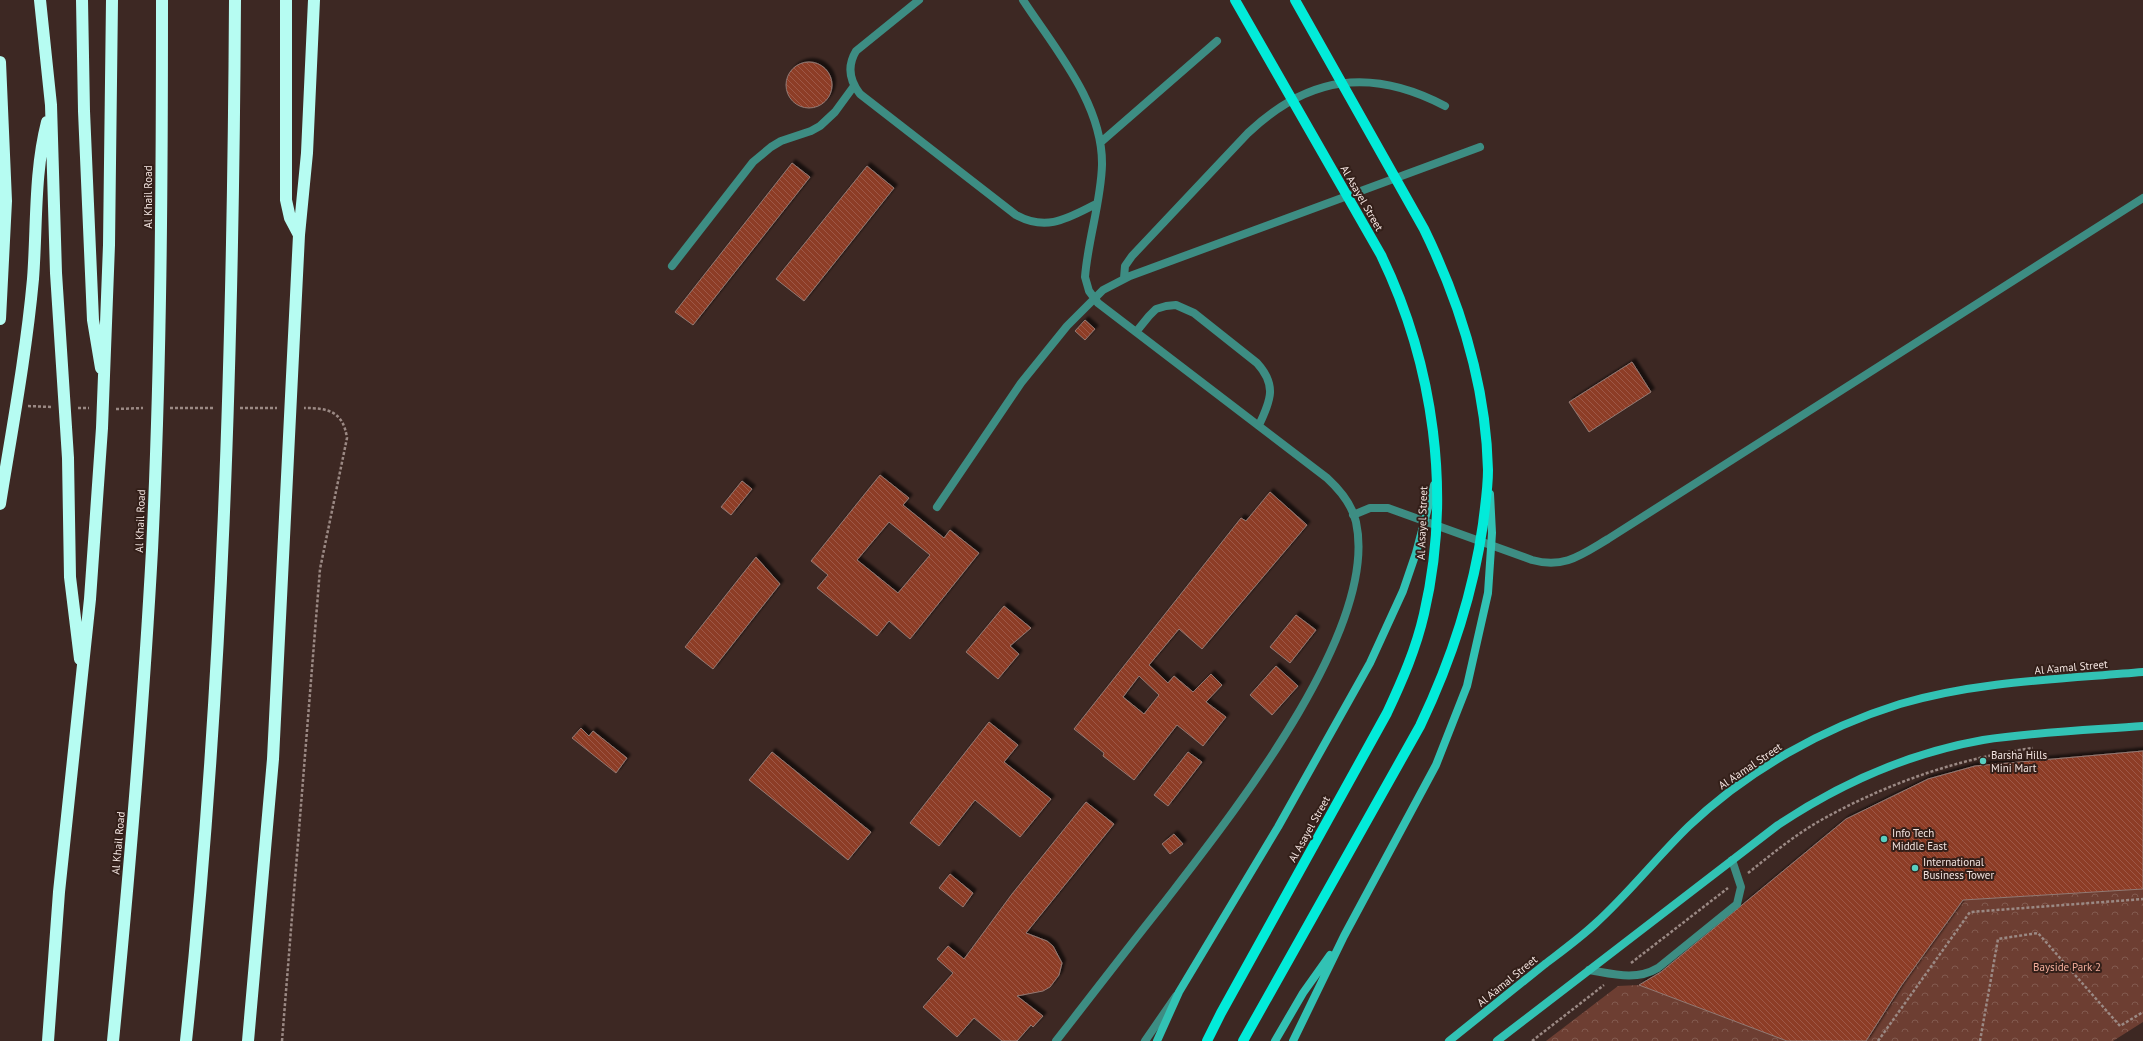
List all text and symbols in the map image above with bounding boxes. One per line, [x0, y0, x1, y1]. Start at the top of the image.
street label: Al Asayel Street [1338, 163, 1387, 234]
street label: Al Khail Road [141, 165, 155, 229]
street label: Al Asayel Street [1414, 486, 1430, 560]
street label: Al Khail Road [132, 489, 148, 553]
street label: Al A'amal Street [2034, 657, 2108, 677]
street label: Al A'amal Street [1716, 740, 1785, 792]
place label: Barsha Hills Mini Mart [1991, 748, 2047, 775]
marker: Barsha Hills Mini Mart [1978, 756, 1988, 766]
street label: Al Asayel Street [1285, 793, 1333, 865]
street label: Al Khail Road [108, 811, 128, 875]
place label: Info Tech Middle East [1892, 826, 1947, 853]
marker: Info Tech Middle East [1879, 834, 1889, 844]
place label: International Business Tower [1923, 855, 1994, 882]
marker: International Business Tower [1910, 863, 1920, 873]
street label: Al A'amal Street [1474, 952, 1540, 1010]
park label: Bayside Park 2 [2033, 960, 2101, 974]

